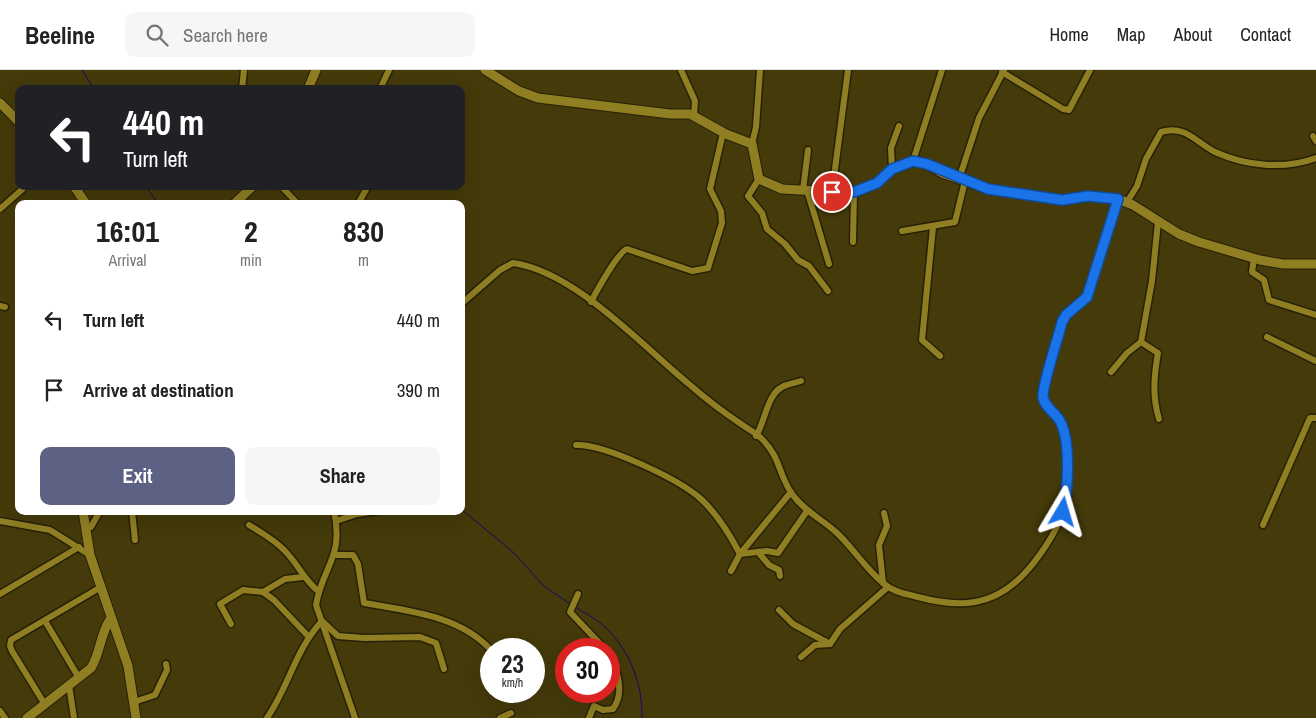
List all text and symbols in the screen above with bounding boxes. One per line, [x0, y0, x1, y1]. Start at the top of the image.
search box [125, 12, 475, 57]
text: Beeline [25, 19, 95, 51]
icon: search [143, 21, 171, 49]
text: Search here [183, 22, 268, 48]
text: Home [1049, 22, 1089, 47]
text: Map [1117, 22, 1146, 47]
text: About [1174, 22, 1212, 47]
text: Contact [1240, 22, 1291, 47]
text: 440 m [123, 99, 204, 146]
icon: left [40, 105, 105, 170]
text: Turn left [123, 144, 188, 174]
pin [811, 171, 853, 213]
icon: arrive [818, 178, 846, 206]
text: 16:01 [96, 211, 159, 251]
text: 2 [244, 211, 258, 251]
text: 830 [343, 211, 384, 251]
text: Arrival [109, 249, 146, 271]
text: min [240, 249, 262, 271]
text: m [358, 249, 369, 271]
icon: left [40, 306, 68, 334]
text: Turn left [83, 307, 144, 333]
text: 440 m [397, 307, 440, 333]
icon: arrive [40, 376, 68, 404]
text: Arrive at destination [83, 377, 234, 403]
text: 390 m [397, 377, 440, 403]
button: Exit [40, 447, 235, 505]
button: Share [245, 447, 440, 505]
position arrow [1036, 485, 1088, 537]
speed limit sign: 30 [555, 638, 620, 703]
text: 23 [501, 647, 524, 681]
text: km/h [502, 675, 523, 691]

